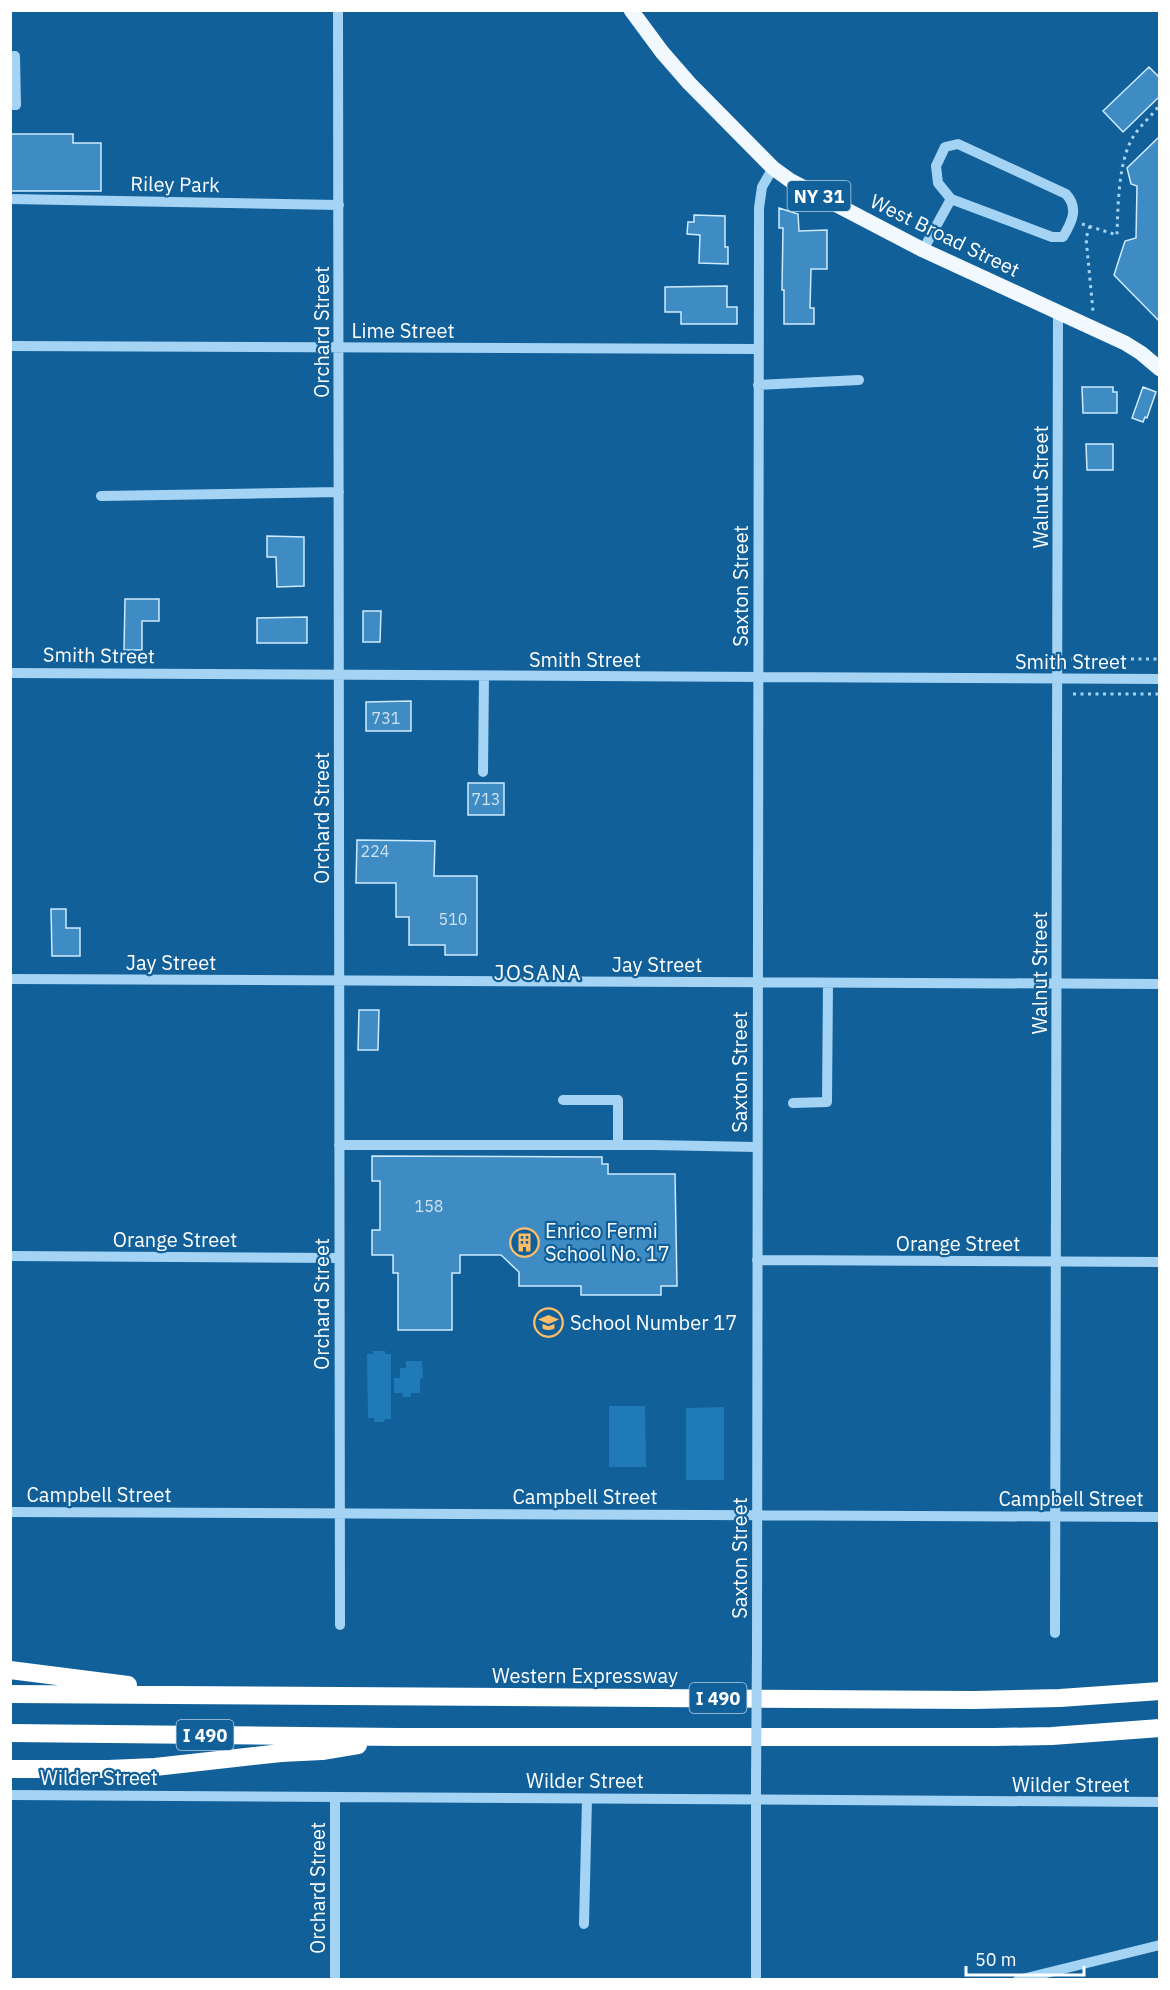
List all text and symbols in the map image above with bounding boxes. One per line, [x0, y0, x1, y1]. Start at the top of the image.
street label: Riley Park [130, 170, 220, 198]
road number: NY 31 [788, 181, 850, 211]
street label: West Broad Street [866, 187, 1024, 283]
street label: Orchard Street [308, 266, 335, 398]
street label: Lime Street [351, 317, 455, 344]
street label: Walnut Street [1027, 425, 1054, 549]
street label: Saxton Street [727, 525, 754, 647]
street label: Smith Street [43, 641, 155, 669]
street label: Smith Street [529, 646, 641, 673]
street label: Smith Street [1015, 648, 1127, 675]
house number: 731 [372, 708, 400, 728]
street label: Orchard Street [308, 752, 335, 884]
house number: 713 [472, 789, 500, 809]
house number: 224 [361, 841, 389, 861]
house number: 510 [439, 909, 467, 929]
street label: Walnut Street [1026, 911, 1053, 1035]
street label: Jay Street [126, 949, 216, 976]
street label: Jay Street [612, 951, 702, 978]
district label: JOSANA [494, 958, 582, 986]
street label: Saxton Street [726, 1011, 753, 1133]
house number: 158 [415, 1196, 443, 1216]
place label: Enrico Fermi School No. 17 [545, 1217, 670, 1267]
street label: Orange Street [113, 1226, 237, 1253]
building icon: Enrico Fermi School No. 17 [508, 1226, 540, 1258]
street label: Orange Street [896, 1230, 1020, 1257]
street label: Orchard Street [308, 1238, 335, 1370]
school or university icon: School Number 17 [533, 1306, 565, 1338]
place label: School Number 17 [570, 1309, 737, 1336]
street label: Campbell Street [26, 1481, 172, 1508]
street label: Campbell Street [512, 1483, 658, 1510]
street label: Campbell Street [998, 1485, 1144, 1512]
street label: Saxton Street [726, 1497, 753, 1619]
street label: Western Expressway [492, 1662, 678, 1689]
road number: I 490 [690, 1683, 746, 1713]
road number: I 490 [176, 1720, 234, 1750]
street label: Wilder Street [40, 1764, 158, 1791]
street label: Wilder Street [526, 1767, 644, 1794]
street label: Wilder Street [1012, 1771, 1130, 1798]
street label: Orchard Street [304, 1822, 331, 1954]
scale bar [966, 1939, 1084, 1977]
text: 50 m [975, 1948, 1017, 1971]

